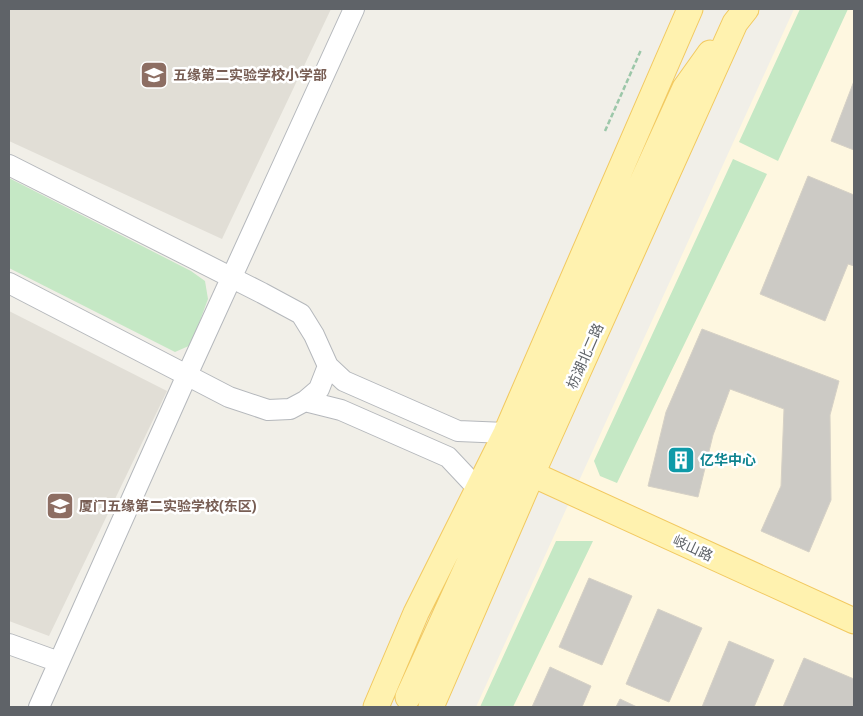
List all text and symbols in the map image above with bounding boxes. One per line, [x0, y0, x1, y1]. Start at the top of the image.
school or university icon: 五缘第二实验学校小学部 [139, 60, 169, 90]
place label: 五缘第二实验学校小学部 [173, 66, 327, 84]
street label: 枋湖北二路 [563, 320, 607, 392]
building icon: 亿华中心 [666, 445, 696, 475]
place label: 亿华中心 [700, 451, 756, 469]
school or university icon: 厦门五缘第二实验学校(东区) [45, 491, 75, 521]
place label: 厦门五缘第二实验学校(东区) [79, 497, 257, 515]
street label: 岐山路 [670, 531, 716, 565]

